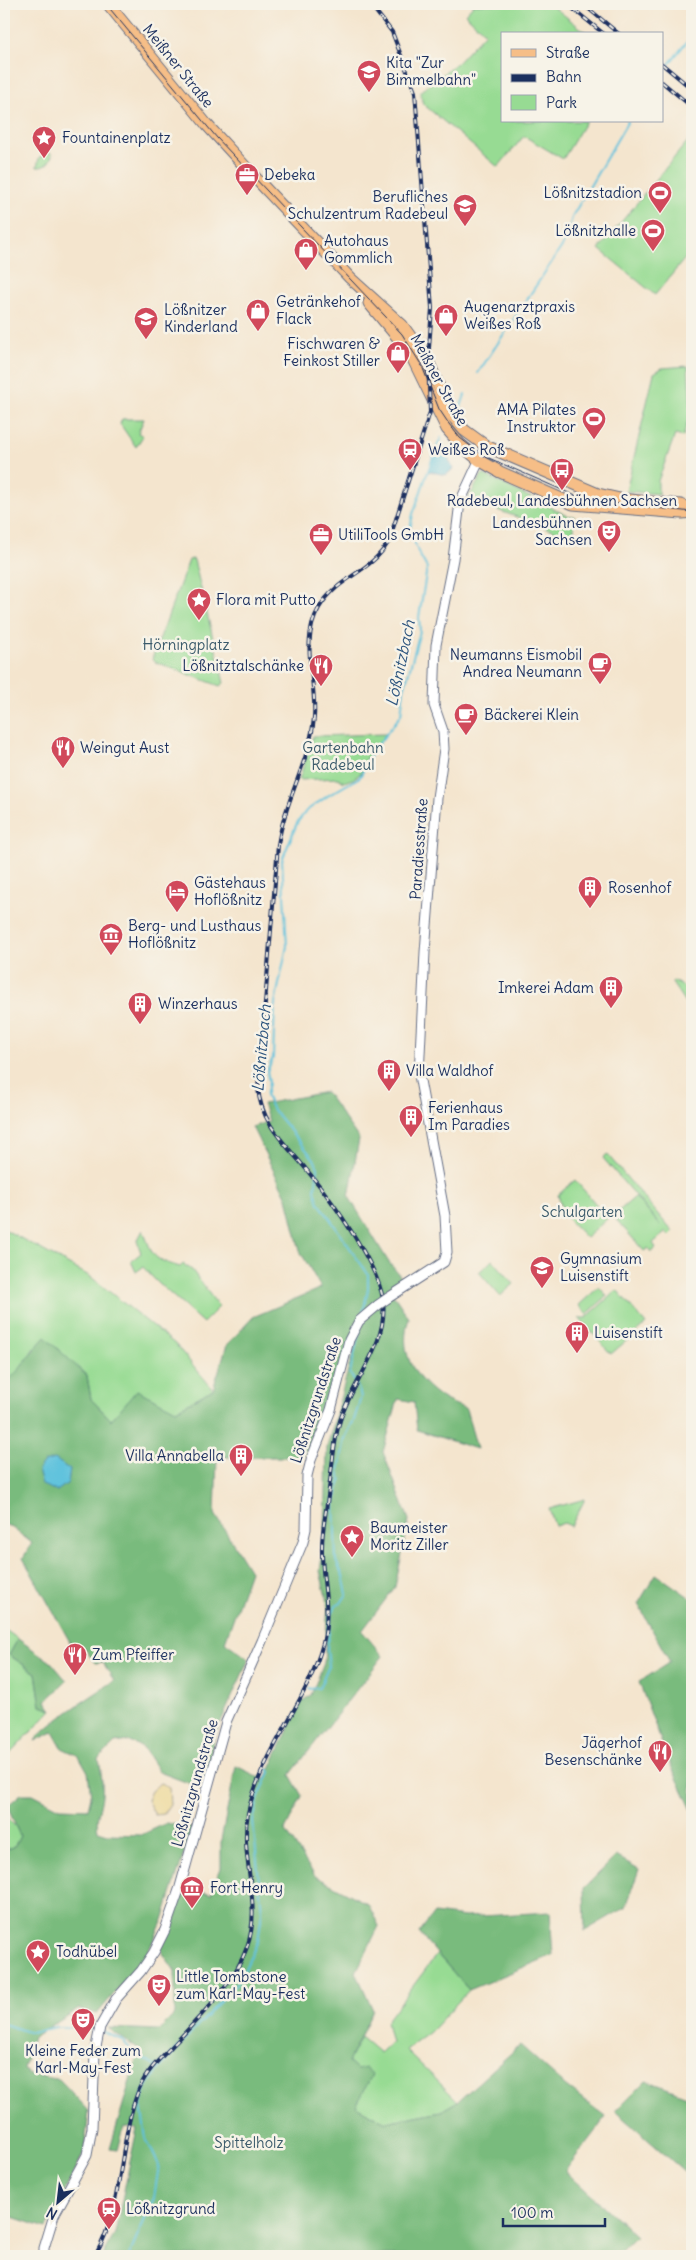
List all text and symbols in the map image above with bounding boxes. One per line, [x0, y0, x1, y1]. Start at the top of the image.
street label: Meißner Straße [139, 20, 218, 111]
legend [501, 32, 664, 122]
text: Straße [546, 43, 590, 62]
place label: Kita "Zur Bimmelbahn" [386, 53, 476, 89]
school or university icon: Kita "Zur Bimmelbahn" [356, 59, 382, 93]
text: Bahn [546, 67, 582, 86]
text: Park [546, 93, 577, 112]
place icon: Fountainenplatz [31, 125, 57, 159]
place label: Fountainenplatz [62, 128, 171, 147]
office icon: Debeka [234, 162, 260, 196]
place label: Debeka [264, 165, 316, 184]
sports icon: Lößnitzstadion [647, 180, 673, 214]
place label: Lößnitzstadion [544, 183, 642, 202]
place label: Berufliches Schulzentrum Radebeul [288, 187, 448, 223]
school or university icon: Berufliches Schulzentrum Radebeul [452, 193, 478, 227]
sports icon: Lößnitzhalle [640, 218, 666, 252]
place label: Lößnitzhalle [555, 221, 636, 240]
place label: Autohaus Gommlich [324, 231, 393, 267]
shop icon: Autohaus Gommlich [293, 237, 319, 271]
place label: Getränkehof Flack [276, 292, 362, 328]
place label: Augenarztpraxis Weißes Roß [464, 297, 575, 333]
shop icon: Getränkehof Flack [245, 298, 271, 332]
place label: Lößnitzer Kinderland [164, 300, 238, 336]
shop icon: Augenarztpraxis Weißes Roß [433, 303, 459, 337]
school or university icon: Lößnitzer Kinderland [133, 306, 159, 340]
street label: Meißner Straße [406, 331, 472, 429]
place label: Fischwaren & Feinkost Stiller [283, 334, 381, 370]
shop icon: Fischwaren & Feinkost Stiller [385, 340, 411, 374]
place label: AMA Pilates Instruktor [497, 400, 576, 436]
sports icon: AMA Pilates Instruktor [581, 406, 607, 440]
station icon: Weißes Roß [397, 437, 423, 471]
place label: Weißes Roß [428, 440, 505, 459]
bus stop icon: Radebeul, Landesbühnen Sachsen [549, 457, 575, 491]
place label: Radebeul, Landesbühnen Sachsen [447, 491, 678, 510]
place label: Landesbühnen Sachsen [492, 513, 592, 549]
theatre icon: Landesbühnen Sachsen [596, 519, 622, 553]
office icon: UtiliTools GmbH [308, 522, 334, 556]
place label: UtiliTools GmbH [338, 525, 444, 544]
place icon: Flora mit Putto [186, 587, 212, 621]
place label: Flora mit Putto [216, 590, 316, 609]
water label: Lößnitzbach [381, 617, 419, 708]
park label: Hörningplatz [142, 635, 230, 654]
place label: Neumanns Eismobil Andrea Neumann [450, 645, 582, 681]
cafe icon: Neumanns Eismobil Andrea Neumann [587, 651, 613, 685]
restaurant icon: Lößnitztalschänke [308, 653, 334, 687]
place label: Lößnitztalschänke [182, 656, 304, 675]
cafe icon: Bäckerei Klein [453, 702, 479, 736]
place label: Bäckerei Klein [484, 705, 579, 724]
restaurant icon: Weingut Aust [50, 735, 76, 769]
place label: Weingut Aust [80, 738, 169, 757]
park label: Gartenbahn Radebeul [302, 738, 384, 774]
street label: Paradiesstraße [405, 798, 432, 900]
place label: Gästehaus Hoflößnitz [194, 873, 266, 909]
building icon: Rosenhof [577, 875, 603, 909]
place label: Rosenhof [608, 878, 672, 897]
hotel icon: Gästehaus Hoflößnitz [164, 879, 190, 913]
place label: Berg- und Lusthaus Hoflößnitz [128, 916, 261, 952]
museum icon: Berg- und Lusthaus Hoflößnitz [98, 922, 124, 956]
building icon: Imkerei Adam [598, 975, 624, 1009]
place label: Imkerei Adam [498, 978, 594, 997]
building icon: Winzerhaus [127, 991, 153, 1025]
place label: Winzerhaus [158, 994, 238, 1013]
water label: Lößnitzbach [247, 1003, 275, 1092]
building icon: Villa Waldhof [376, 1058, 402, 1092]
place label: Villa Waldhof [406, 1061, 494, 1080]
place label: Ferienhaus Im Paradies [428, 1098, 510, 1134]
building icon: Ferienhaus Im Paradies [398, 1104, 424, 1138]
park label: Schulgarten [541, 1202, 623, 1221]
place label: Gymnasium Luisenstift [560, 1249, 642, 1285]
school or university icon: Gymnasium Luisenstift [529, 1255, 555, 1289]
building icon: Luisenstift [564, 1320, 590, 1354]
place label: Luisenstift [594, 1323, 663, 1342]
street label: Lößnitzgrundstraße [286, 1334, 345, 1466]
building icon: Villa Annabella [228, 1443, 254, 1477]
place label: Villa Annabella [125, 1446, 224, 1465]
place label: Baumeister Moritz Ziller [370, 1518, 449, 1554]
place icon: Baumeister Moritz Ziller [339, 1524, 365, 1558]
restaurant icon: Zum Pfeiffer [62, 1642, 88, 1676]
place label: Zum Pfeiffer [92, 1645, 174, 1664]
street label: Lößnitzgrundstraße [167, 1717, 222, 1849]
place label: Jägerhof Besenschänke [545, 1733, 643, 1769]
restaurant icon: Jägerhof Besenschänke [647, 1739, 673, 1773]
museum icon: Fort Henry [179, 1875, 205, 1909]
place label: Fort Henry [210, 1878, 283, 1897]
place icon: Todhübel [25, 1939, 51, 1973]
place label: Todhübel [56, 1942, 117, 1961]
place label: Little Tombstone zum Karl-May-Fest [176, 1967, 305, 2003]
theatre icon: Little Tombstone zum Karl-May-Fest [146, 1973, 172, 2007]
theatre icon: Kleine Feder zum Karl-May-Fest [70, 2007, 96, 2041]
place label: Kleine Feder zum Karl-May-Fest [25, 2041, 141, 2077]
park label: Spittelholz [214, 2133, 284, 2152]
north arrow [32, 2178, 82, 2228]
scale bar [503, 2195, 606, 2227]
station icon: Lößnitzgrund [96, 2196, 122, 2230]
place label: Lößnitzgrund [126, 2199, 216, 2218]
text: N [43, 2203, 60, 2224]
text: 100 m [511, 2203, 553, 2222]

